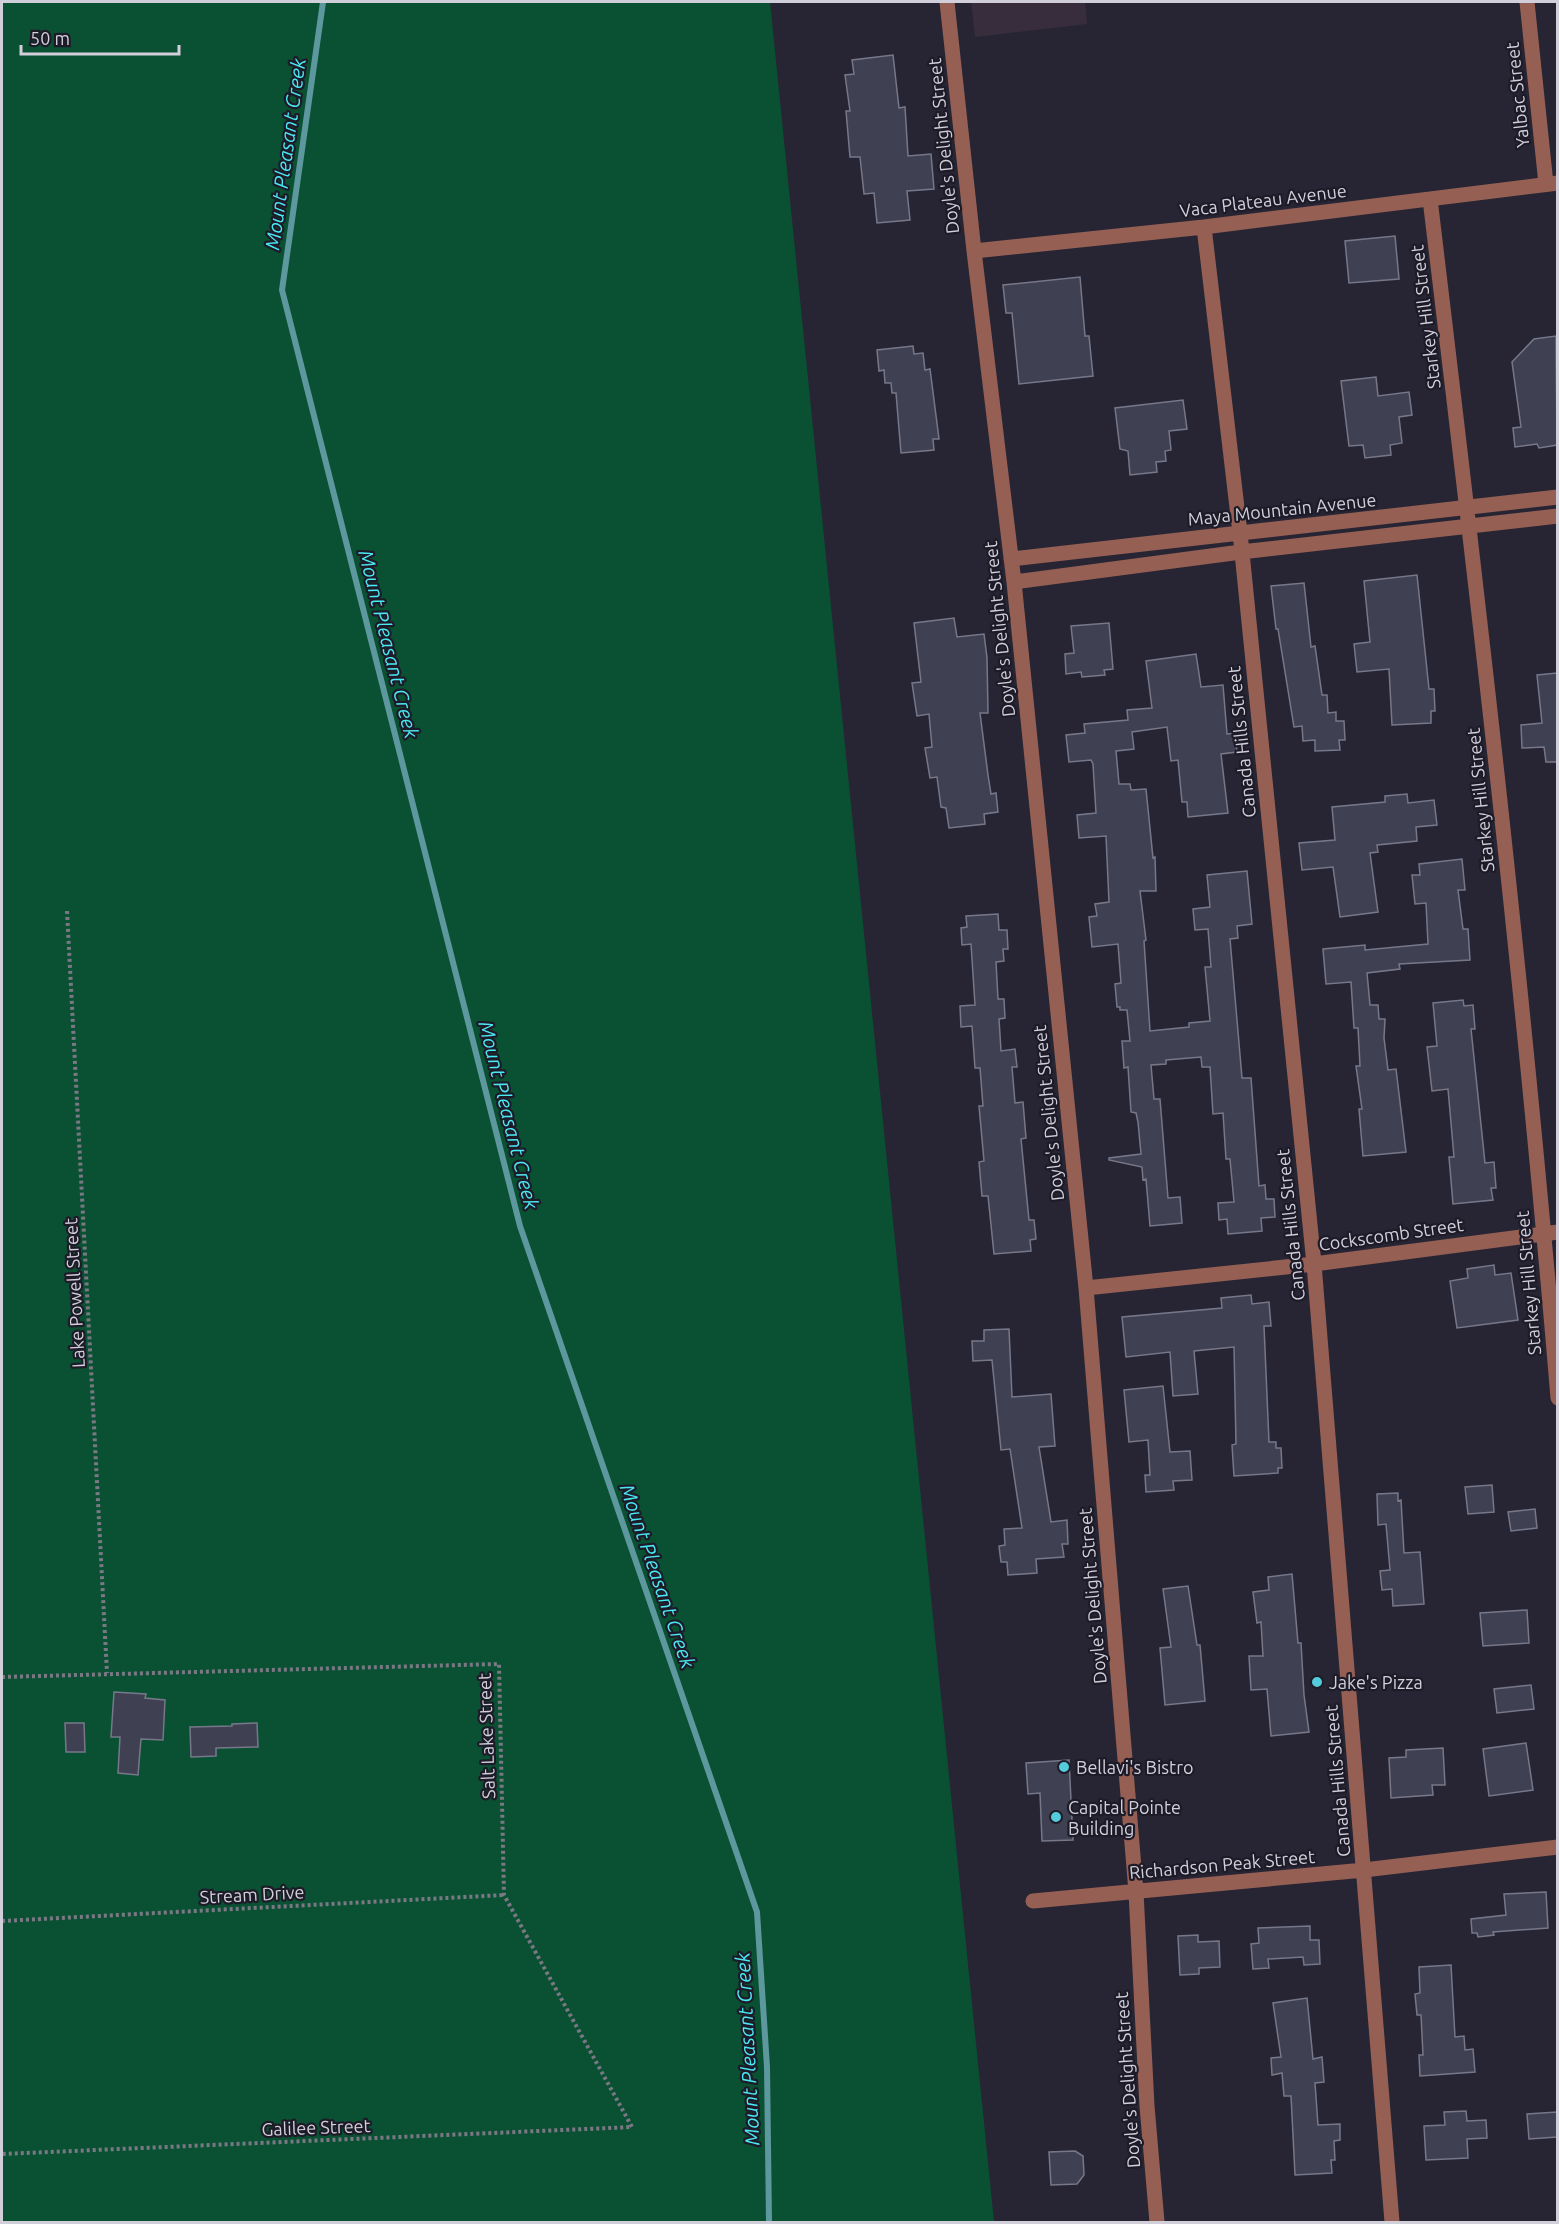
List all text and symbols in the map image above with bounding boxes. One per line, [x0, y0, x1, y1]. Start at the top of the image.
scale bar [21, 18, 178, 56]
text: 50 m [30, 28, 70, 48]
street label: Yalbac Street [1501, 41, 1533, 149]
water label: Mount Pleasant Creek [260, 56, 310, 251]
street label: Doyle's Delight Street [924, 57, 962, 235]
street label: Vaca Plateau Avenue [1178, 180, 1348, 220]
street label: Starkey Hill Street [1406, 244, 1444, 390]
street label: Maya Mountain Avenue [1187, 489, 1377, 529]
street label: Doyle's Delight Street [980, 540, 1018, 718]
water label: Mount Pleasant Creek [354, 547, 424, 741]
street label: Canada Hills Street [1223, 665, 1259, 819]
street label: Starkey Hill Street [1462, 727, 1498, 873]
water label: Mount Pleasant Creek [474, 1018, 544, 1212]
street label: Doyle's Delight Street [1029, 1024, 1067, 1202]
street label: Canada Hills Street [1272, 1148, 1308, 1302]
street label: Starkey Hill Street [1512, 1210, 1544, 1356]
street label: Cockscomb Street [1317, 1214, 1465, 1254]
street label: Lake Powell Street [60, 1218, 88, 1368]
water label: Mount Pleasant Creek [616, 1481, 701, 1672]
street label: Doyle's Delight Street [1074, 1507, 1110, 1685]
place label: Jake's Pizza [1329, 1672, 1423, 1692]
street label: Salt Lake Street [474, 1673, 498, 1799]
marker: Jake's Pizza [1310, 1675, 1324, 1689]
street label: Canada Hills Street [1320, 1704, 1354, 1858]
place label: Bellavi's Bistro [1076, 1757, 1194, 1777]
marker: Bellavi's Bistro [1057, 1760, 1071, 1774]
place label: Capital Pointe Building [1068, 1797, 1181, 1838]
marker: Capital Pointe Building [1049, 1810, 1063, 1824]
street label: Richardson Peak Street [1128, 1846, 1316, 1882]
street label: Stream Drive [199, 1881, 305, 1907]
water label: Mount Pleasant Creek [730, 1951, 764, 2146]
street label: Doyle's Delight Street [1111, 1991, 1143, 2169]
street label: Galilee Street [261, 2115, 371, 2139]

